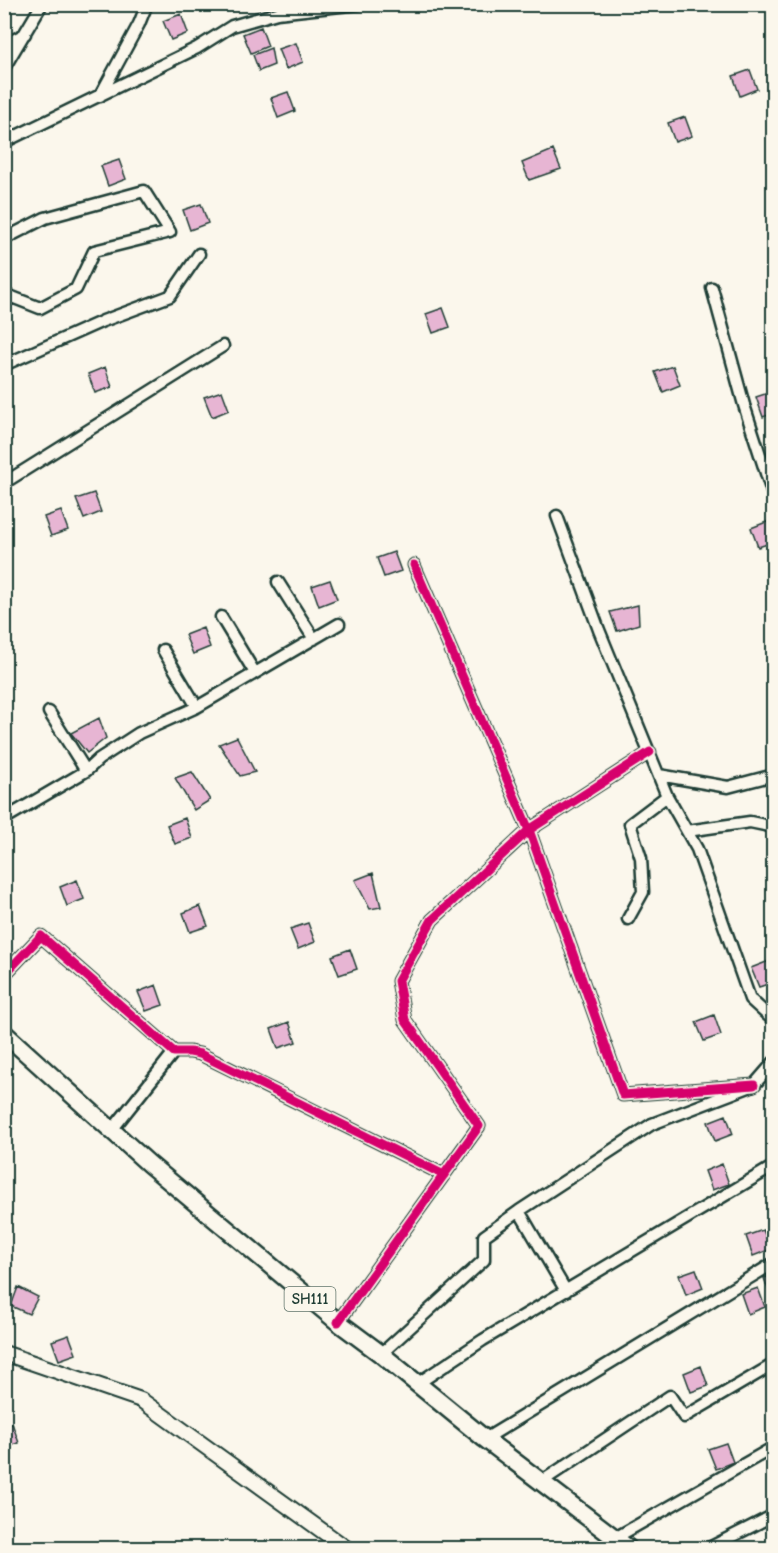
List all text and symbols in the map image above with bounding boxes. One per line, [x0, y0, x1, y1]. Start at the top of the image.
road number: SH111 [284, 1287, 336, 1311]

